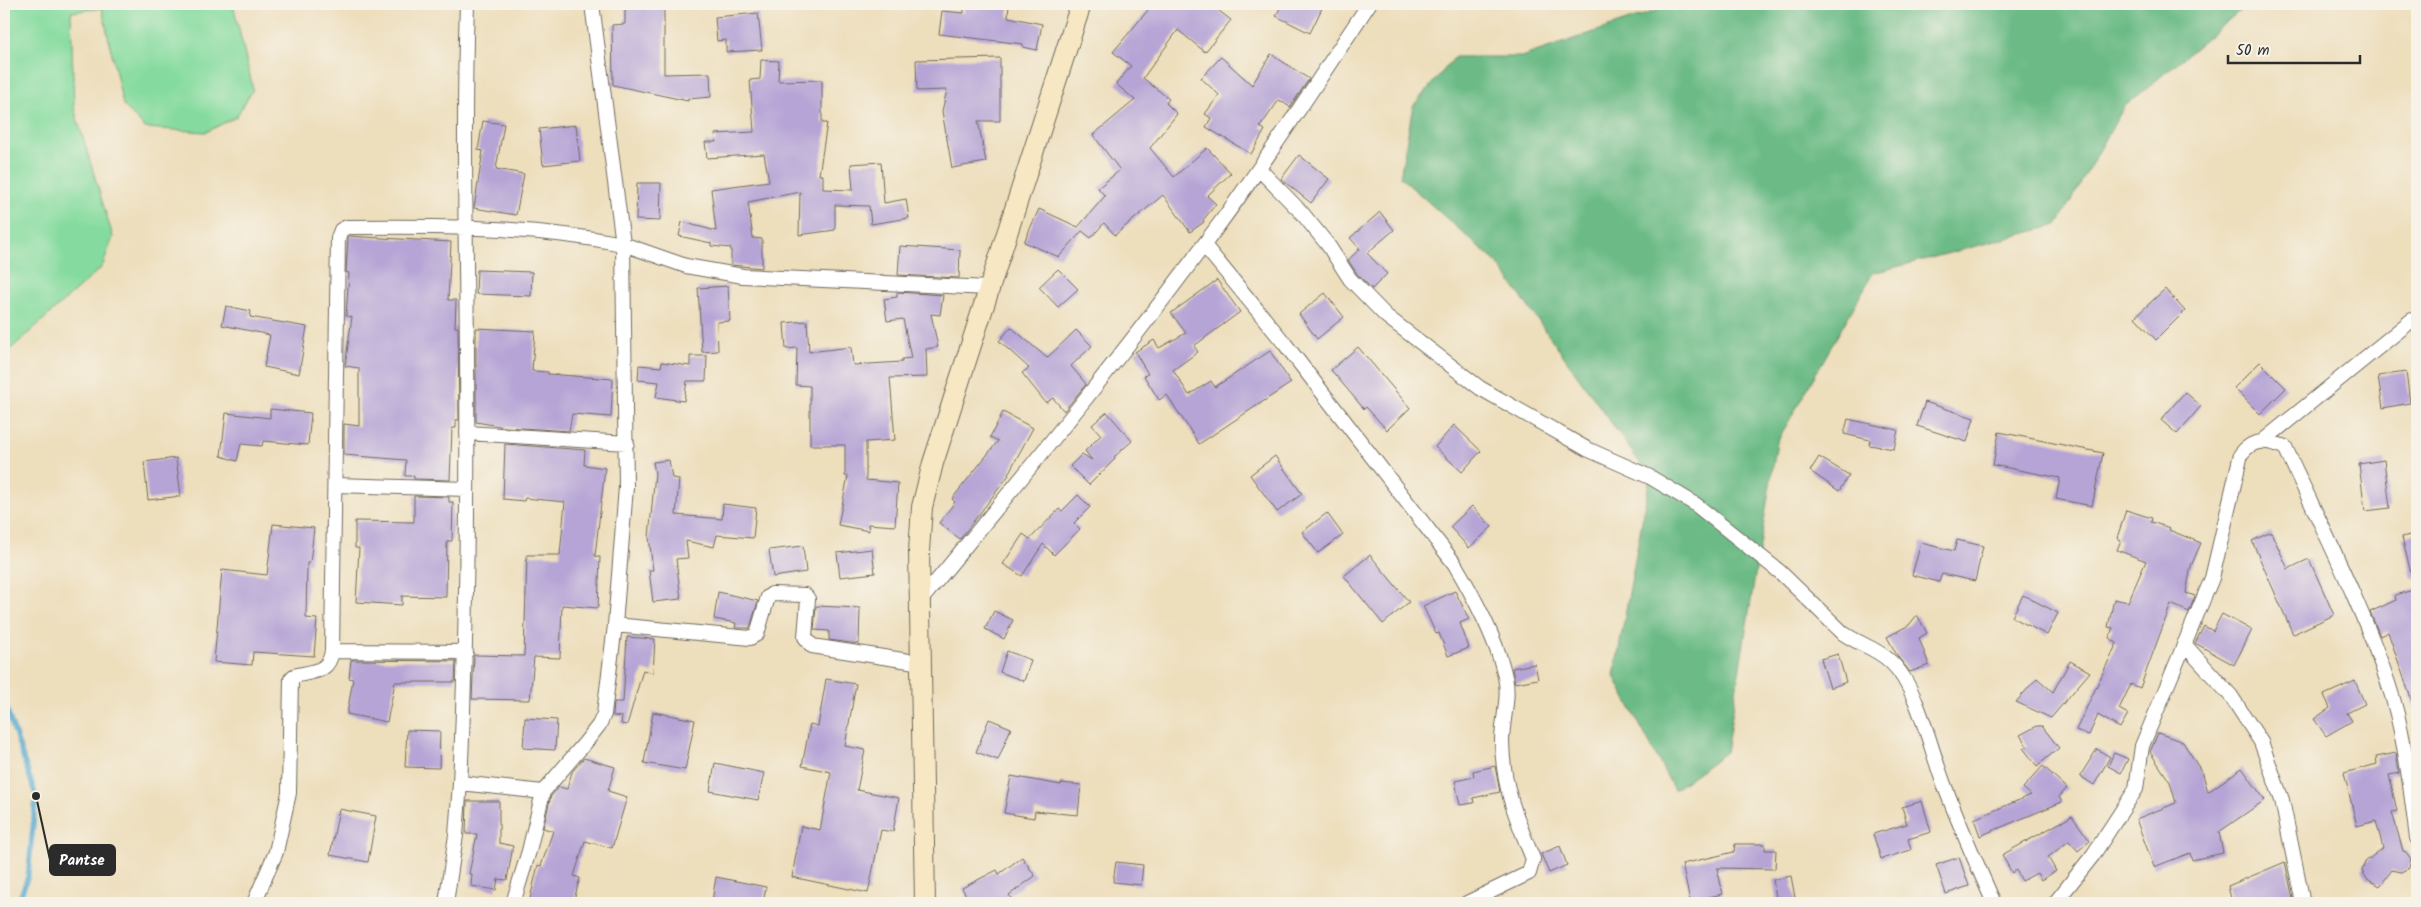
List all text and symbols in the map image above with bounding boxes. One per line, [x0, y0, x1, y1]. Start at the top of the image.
scale bar [2228, 32, 2361, 64]
text: 50 m [2236, 39, 2270, 63]
callout: Pantse [50, 845, 115, 875]
text: Pantse [59, 849, 105, 873]

